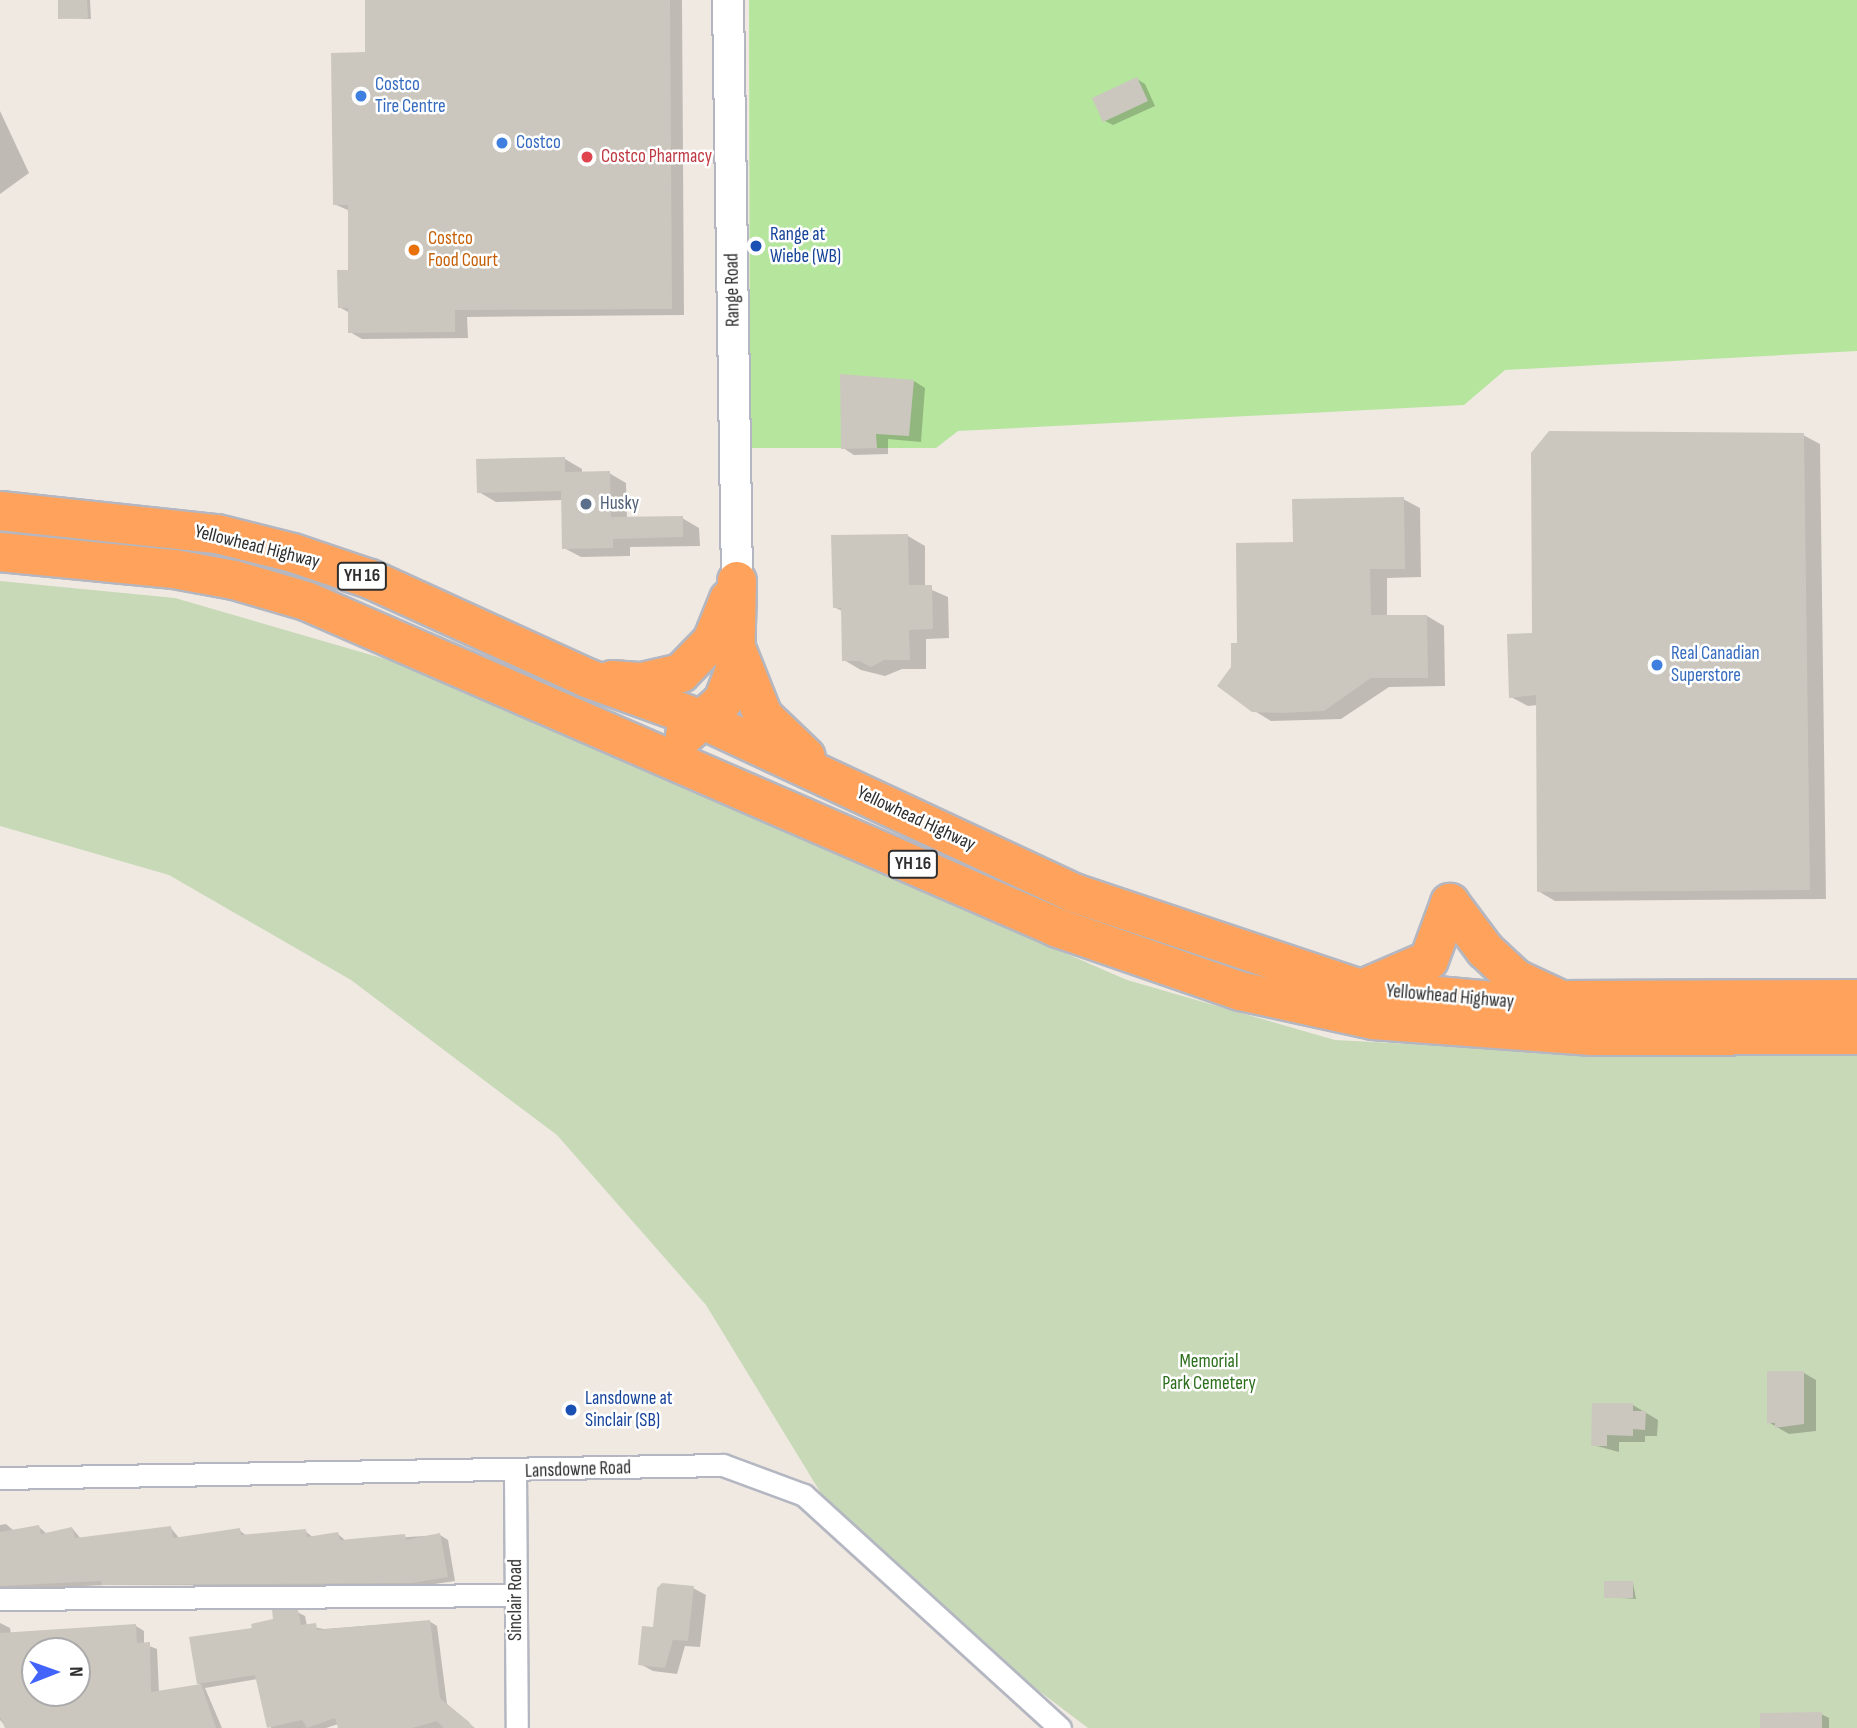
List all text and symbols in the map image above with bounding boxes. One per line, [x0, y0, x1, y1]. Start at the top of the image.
place label: Costco Tire Centre [375, 74, 446, 118]
marker: Costco Tire Centre [353, 88, 369, 104]
place label: Costco [516, 132, 561, 154]
marker: Costco [494, 135, 510, 151]
place label: Costco Pharmacy [601, 146, 712, 168]
marker: Costco Pharmacy [579, 149, 595, 165]
place label: Range at Wiebe (WB) [770, 224, 841, 268]
place label: Costco Food Court [428, 228, 498, 272]
marker: Range at Wiebe (WB) [748, 238, 764, 254]
marker: Costco Food Court [406, 242, 422, 258]
street label: Range Road [721, 253, 745, 327]
place label: Husky [600, 493, 639, 515]
marker: Husky [578, 496, 594, 512]
street label: Yellowhead Highway [192, 520, 322, 574]
road number: YH 16 [336, 562, 388, 590]
place label: Real Canadian Superstore [1671, 643, 1760, 687]
marker: Real Canadian Superstore [1649, 657, 1665, 673]
street label: Yellowhead Highway [853, 782, 979, 856]
road number: YH 16 [887, 850, 939, 878]
street label: Yellowhead Highway [1385, 980, 1515, 1014]
park label: Memorial Park Cemetery [1162, 1351, 1256, 1395]
place label: Lansdowne at Sinclair (SB) [585, 1388, 673, 1432]
marker: Lansdowne at Sinclair (SB) [563, 1402, 579, 1418]
street label: Lansdowne Road [525, 1457, 631, 1483]
street label: Sinclair Road [505, 1559, 527, 1641]
north arrow [21, 1637, 91, 1707]
text: N [64, 1666, 87, 1677]

